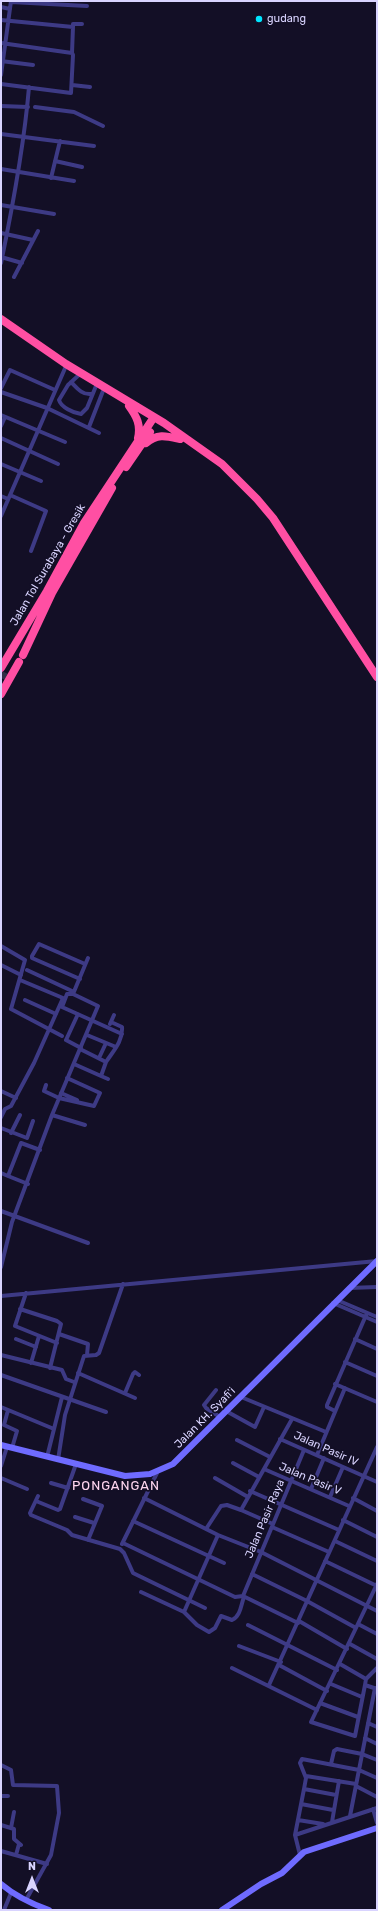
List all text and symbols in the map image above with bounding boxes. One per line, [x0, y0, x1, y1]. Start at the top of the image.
place label: gudang [267, 12, 306, 26]
marker: gudang [254, 14, 264, 24]
street label: Jalan Tol Surabaya - Gresik [8, 502, 88, 628]
street label: Jalan KH. Syafi'i [172, 1385, 238, 1451]
street label: Jalan Pasir IV [292, 1429, 360, 1469]
street label: Jalan Pasir V [277, 1460, 343, 1498]
district label: PONGANGAN [72, 1478, 160, 1494]
street label: Jalan Pasir Raya [242, 1478, 288, 1560]
north arrow [12, 1859, 52, 1899]
text: N [28, 1860, 36, 1873]

